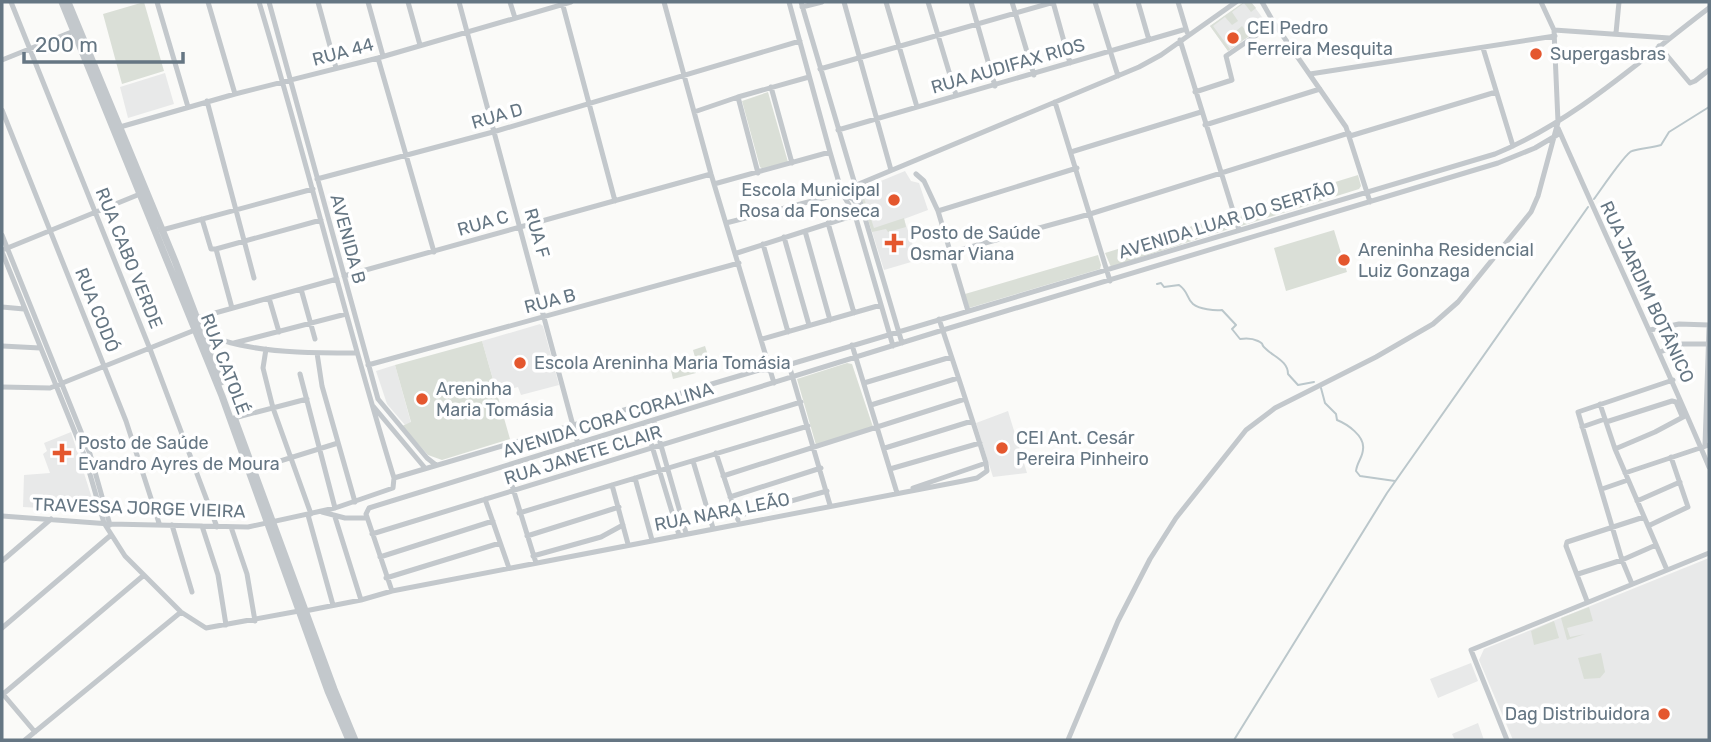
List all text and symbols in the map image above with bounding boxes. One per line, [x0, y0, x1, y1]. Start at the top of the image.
place label: CEI Pedro Ferreira Mesquita [1247, 17, 1393, 60]
scale bar [24, 21, 184, 65]
marker: CEI Pedro Ferreira Mesquita [1225, 30, 1241, 46]
text: 200 m [35, 32, 98, 57]
street label: RUA 44 [310, 33, 376, 71]
street label: RUA AUDIFAX RIOS [928, 33, 1088, 99]
place label: Supergasbras [1550, 43, 1666, 65]
marker: Supergasbras [1528, 46, 1544, 62]
street label: RUA D [469, 98, 525, 134]
street label: AVENIDA LUAR DO SERTÃO [1116, 176, 1338, 264]
place label: Escola Municipal Rosa da Fonseca [739, 179, 880, 222]
street label: RUA CABO VERDE [91, 184, 167, 332]
street label: AVENIDA B [326, 192, 370, 286]
marker: Escola Municipal Rosa da Fonseca [886, 192, 902, 208]
street label: RUA JARDIM BOTÂNICO [1595, 198, 1699, 386]
street label: RUA C [455, 205, 511, 241]
street label: RUA F [519, 206, 555, 260]
place label: Posto de Saúde Osmar Viana [910, 222, 1041, 265]
marker: Posto de Saúde Osmar Viana [884, 233, 904, 253]
place label: Areninha Residencial Luiz Gonzaga [1358, 239, 1534, 282]
marker: Areninha Residencial Luiz Gonzaga [1336, 252, 1352, 268]
street label: RUA CODÓ [70, 265, 124, 355]
street label: RUA B [522, 284, 578, 318]
street label: RUA CATOLÉ [196, 311, 254, 417]
place label: Escola Areninha Maria Tomásia [534, 352, 791, 374]
marker: Escola Areninha Maria Tomásia [512, 355, 528, 371]
street label: AVENIDA CORA CORALINA [500, 377, 716, 463]
place label: Areninha Maria Tomásia [436, 378, 554, 421]
marker: Areninha Maria Tomásia [414, 391, 430, 407]
street label: RUA JANETE CLAIR [502, 421, 665, 489]
place label: CEI Ant. Cesár Pereira Pinheiro [1016, 427, 1149, 470]
place label: Posto de Saúde Evandro Ayres de Moura [78, 432, 280, 475]
marker: CEI Ant. Cesár Pereira Pinheiro [994, 440, 1010, 456]
marker: Posto de Saúde Evandro Ayres de Moura [52, 443, 72, 463]
street label: RUA NARA LEÃO [652, 488, 792, 536]
street label: TRAVESSA JORGE VIEIRA [32, 493, 246, 523]
place label: Dag Distribuidora [1505, 703, 1650, 725]
marker: Dag Distribuidora [1656, 706, 1672, 722]

